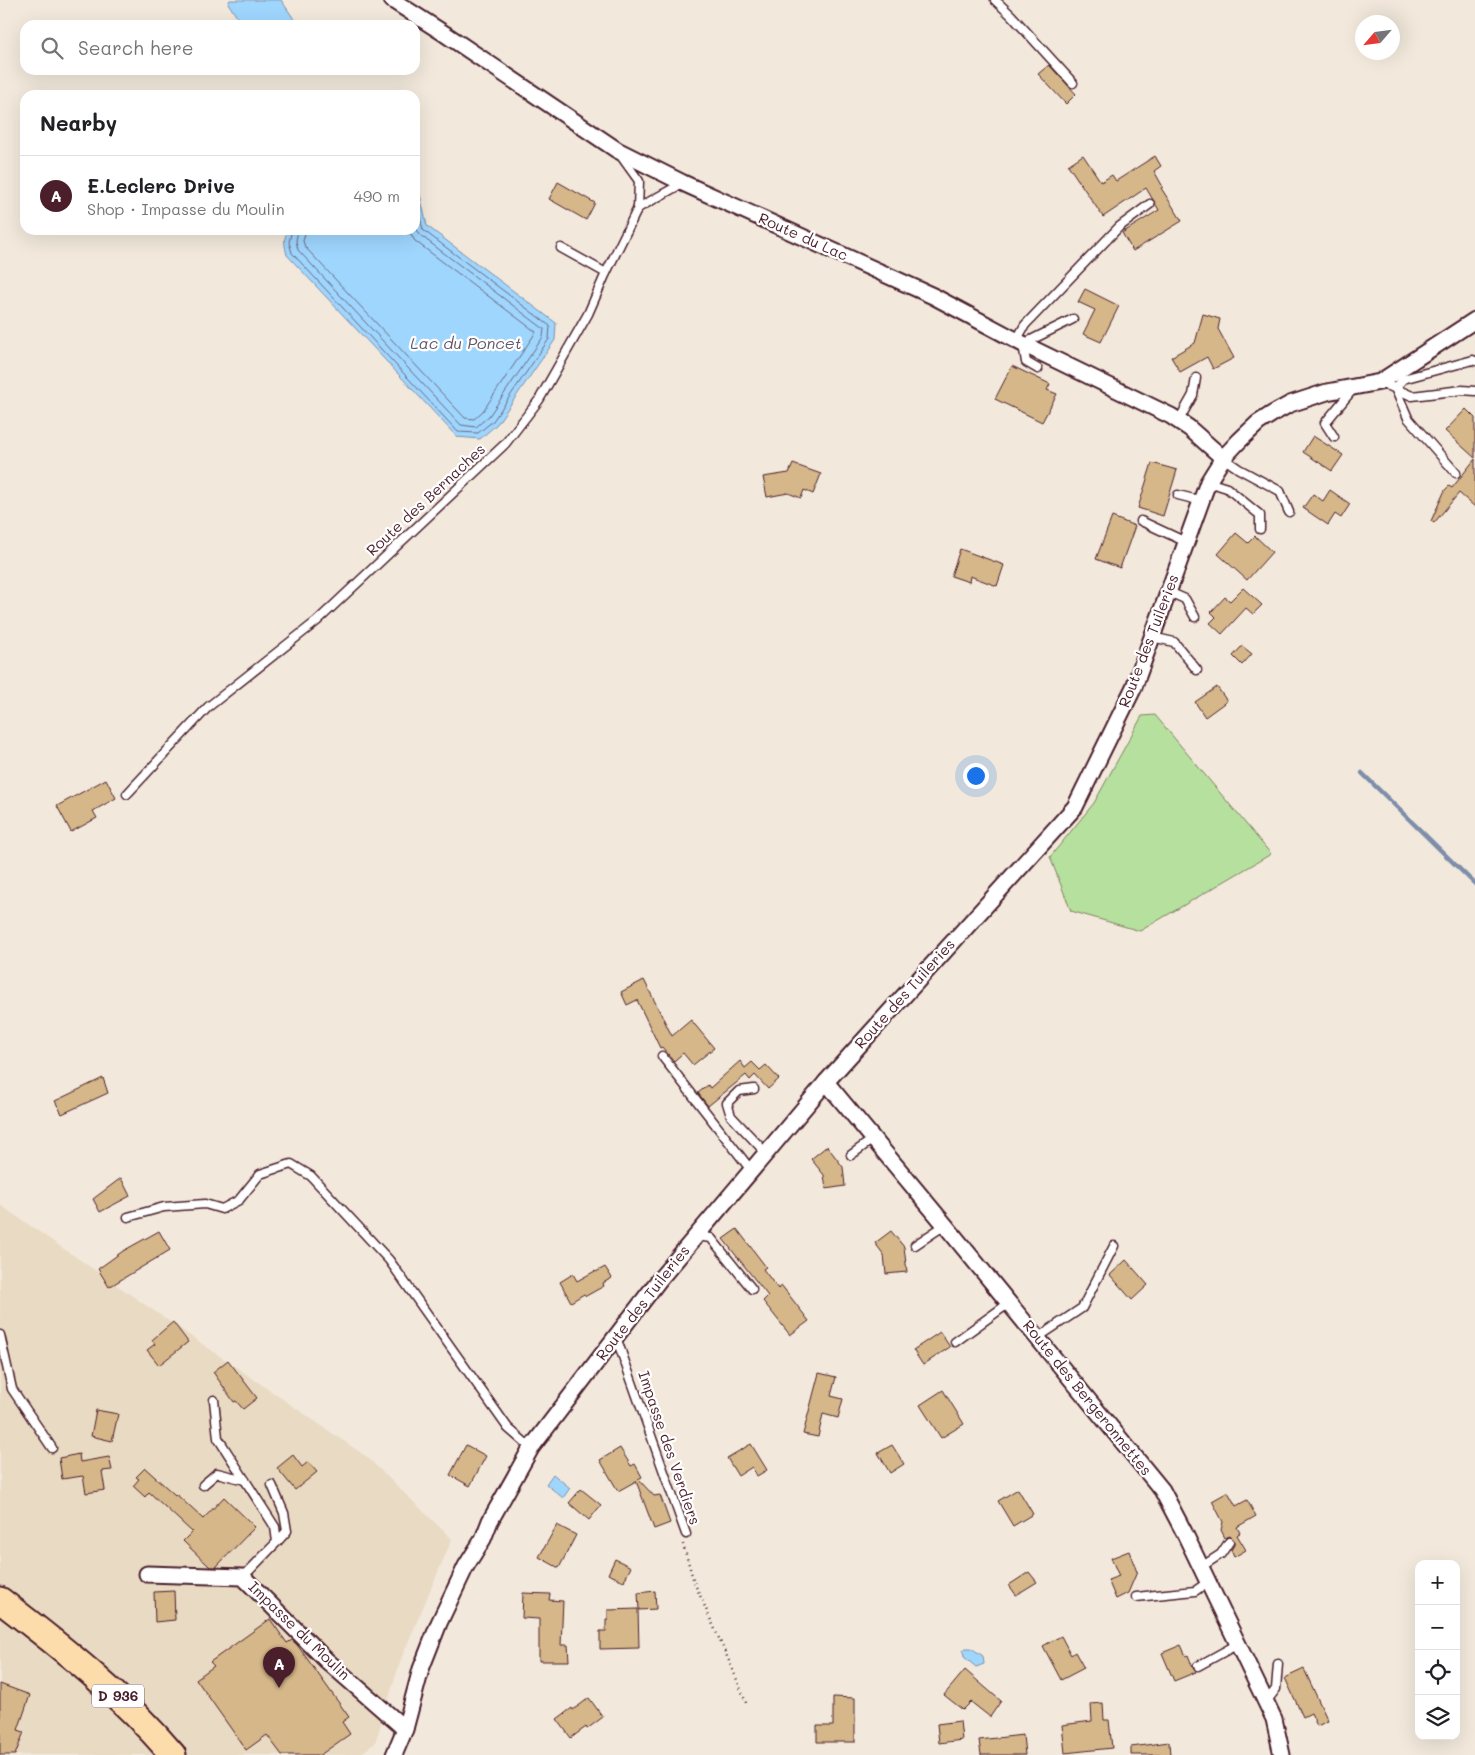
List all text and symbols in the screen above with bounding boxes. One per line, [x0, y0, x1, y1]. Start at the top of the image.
north arrow [1355, 15, 1400, 60]
search box [20, 20, 420, 75]
icon: search [38, 34, 66, 62]
text: Search here [78, 35, 194, 60]
text: Nearby [40, 109, 117, 136]
text: E.Leclerc Drive [87, 173, 235, 198]
text: A [50, 185, 62, 206]
text: 490 m [353, 185, 400, 206]
text: Shop · Impasse du Moulin [87, 198, 285, 219]
street label: Route du Lac [755, 207, 851, 265]
water label: Lac du Poncet [410, 332, 522, 353]
street label: Route des Bernaches [361, 439, 489, 560]
street label: Route des Tuileries [1113, 571, 1183, 710]
your location [963, 763, 989, 789]
street label: Route des Tuileries [850, 934, 959, 1052]
street label: Route des Tuileries [591, 1241, 694, 1364]
street label: Route des Bergeronnettes [1019, 1315, 1157, 1479]
street label: Impasse des Verdiers [634, 1368, 706, 1527]
map controls [1415, 1560, 1460, 1740]
button: + [1415, 1560, 1460, 1605]
street label: Impasse du Moulin [245, 1577, 355, 1684]
button: − [1415, 1605, 1460, 1650]
pin: A [263, 1647, 295, 1688]
button: locate [1415, 1650, 1460, 1695]
road number: D 936 [92, 1684, 144, 1708]
button: layers [1415, 1695, 1460, 1740]

